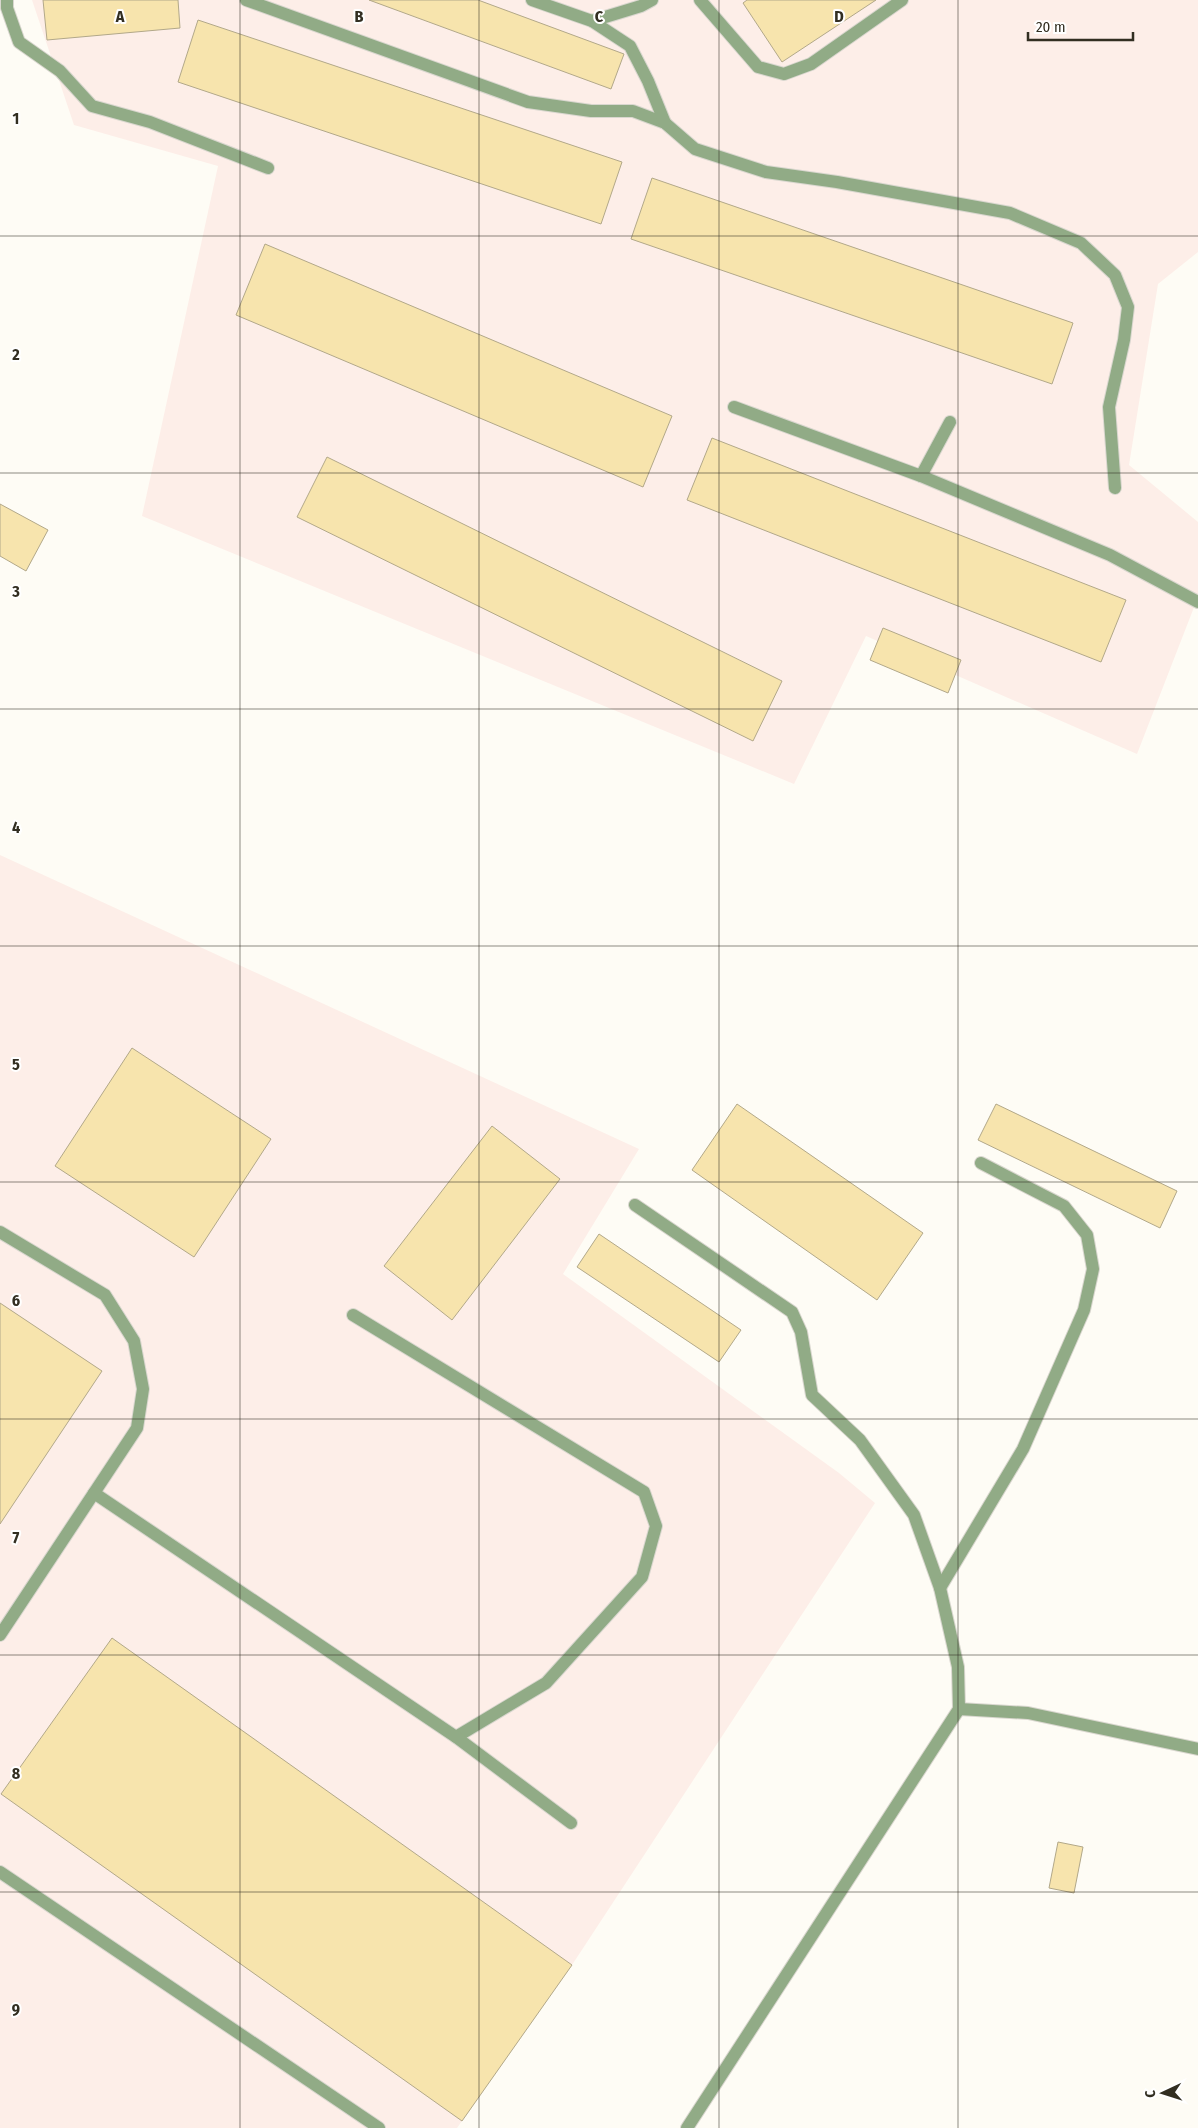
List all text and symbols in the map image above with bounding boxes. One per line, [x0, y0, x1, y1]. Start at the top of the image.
text: A [115, 7, 125, 26]
text: B [355, 7, 364, 26]
text: C [595, 7, 604, 26]
text: D [834, 7, 844, 26]
scale bar [1028, 10, 1133, 42]
text: 20 m [1036, 18, 1066, 36]
text: 1 [13, 109, 19, 128]
text: 2 [11, 345, 20, 364]
text: 3 [11, 582, 20, 601]
text: 4 [12, 818, 20, 837]
text: 5 [12, 1055, 20, 1074]
text: 6 [12, 1291, 20, 1310]
text: 7 [13, 1528, 20, 1547]
text: 8 [12, 1764, 21, 1783]
text: 9 [12, 2000, 20, 2019]
north arrow [1138, 2068, 1188, 2118]
text: С [1142, 2089, 1159, 2098]

